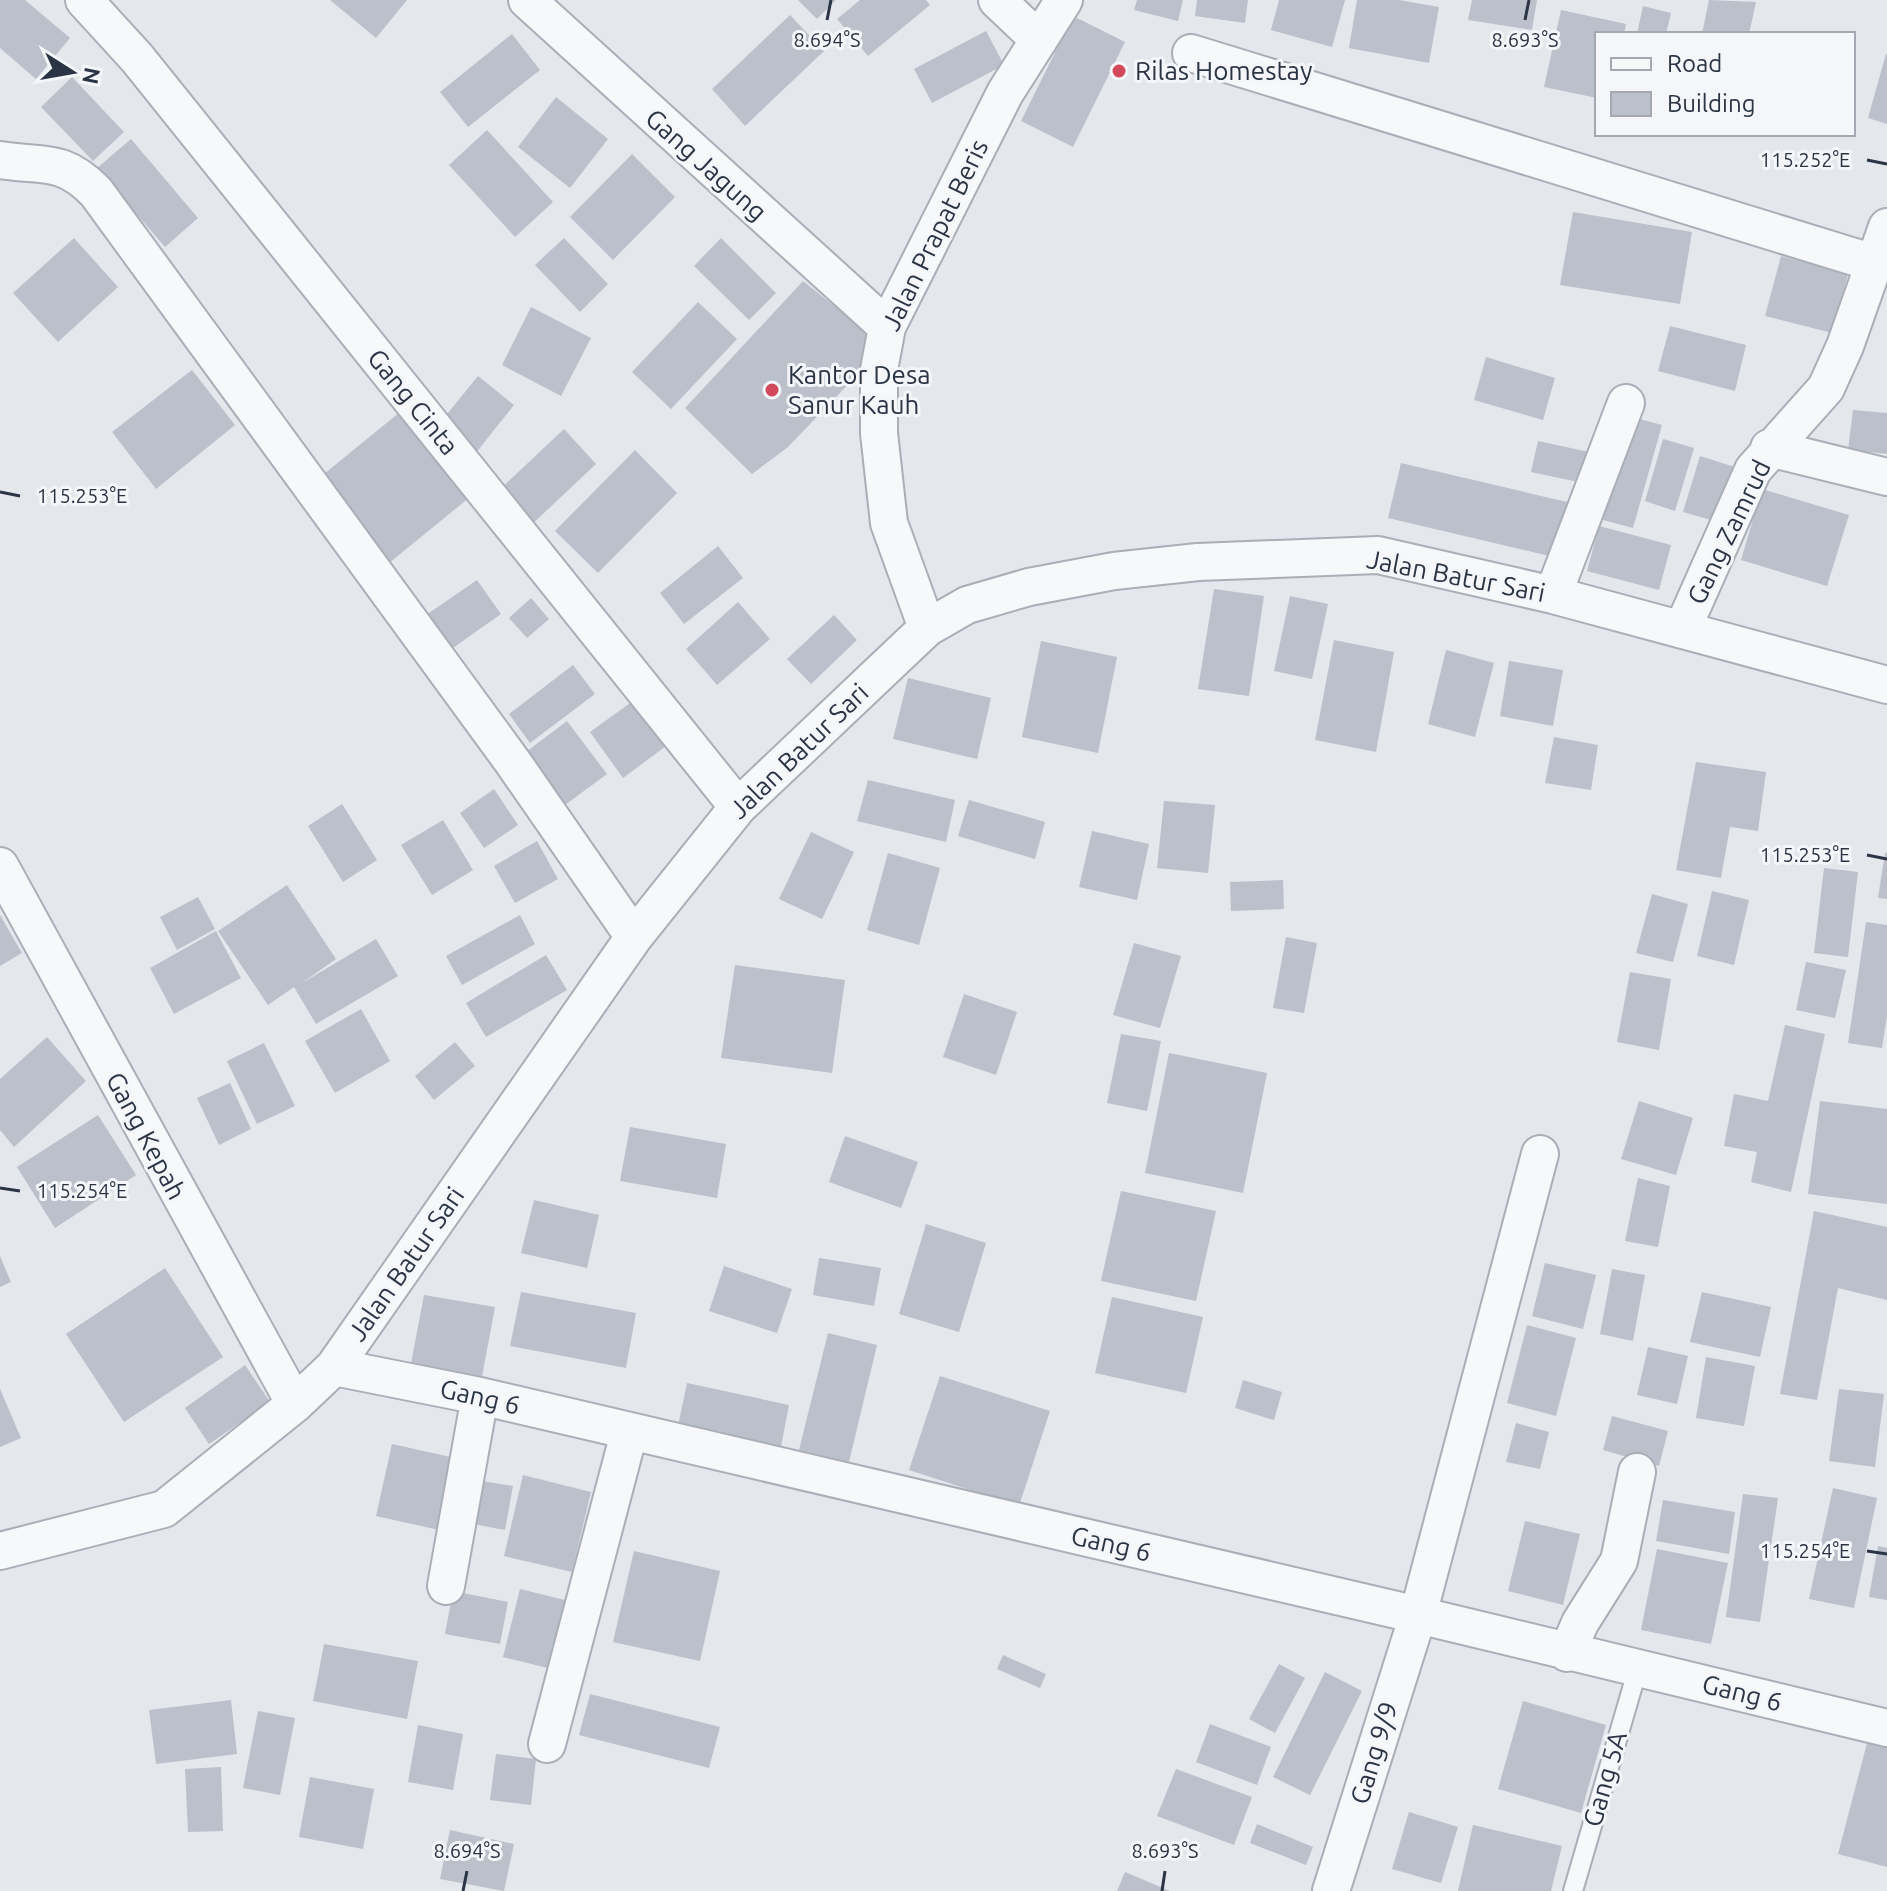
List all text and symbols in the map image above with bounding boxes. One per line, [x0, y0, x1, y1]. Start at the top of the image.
text: 8.694°S [794, 28, 860, 51]
text: 8.693°S [1492, 28, 1558, 51]
north arrow [32, 32, 112, 112]
legend [1595, 32, 1855, 136]
text: Road [1667, 50, 1722, 77]
place label: Rilas Homestay [1135, 56, 1312, 85]
marker: Rilas Homestay [1110, 62, 1128, 80]
text: N [78, 65, 106, 86]
text: Building [1667, 90, 1755, 117]
street label: Gang Jagung [640, 103, 773, 226]
street label: Jalan Prapat Beris [876, 135, 993, 335]
text: 115.252°E [1760, 148, 1850, 171]
street label: Gang Cinta [362, 343, 465, 460]
place label: Kantor Desa Sanur Kauh [788, 360, 931, 419]
marker: Kantor Desa Sanur Kauh [763, 381, 781, 399]
street label: Gang Zamrud [1681, 455, 1776, 609]
text: 115.253°E [37, 484, 127, 507]
street label: Jalan Batur Sari [1364, 544, 1548, 607]
street label: Jalan Batur Sari [723, 677, 874, 824]
text: 115.253°E [1760, 843, 1850, 866]
street label: Gang Kepah [101, 1067, 192, 1204]
text: 115.254°E [37, 1179, 127, 1202]
street label: Jalan Batur Sari [342, 1181, 469, 1346]
street label: Gang 6 [437, 1373, 523, 1420]
street label: Gang 6 [1068, 1520, 1154, 1567]
text: 115.254°E [1760, 1539, 1850, 1562]
street label: Gang 6 [1699, 1669, 1785, 1716]
street label: Gang 9/9 [1344, 1698, 1403, 1807]
street label: Gang 5A [1577, 1728, 1632, 1830]
text: 8.694°S [434, 1839, 500, 1862]
text: 8.693°S [1132, 1839, 1198, 1862]

